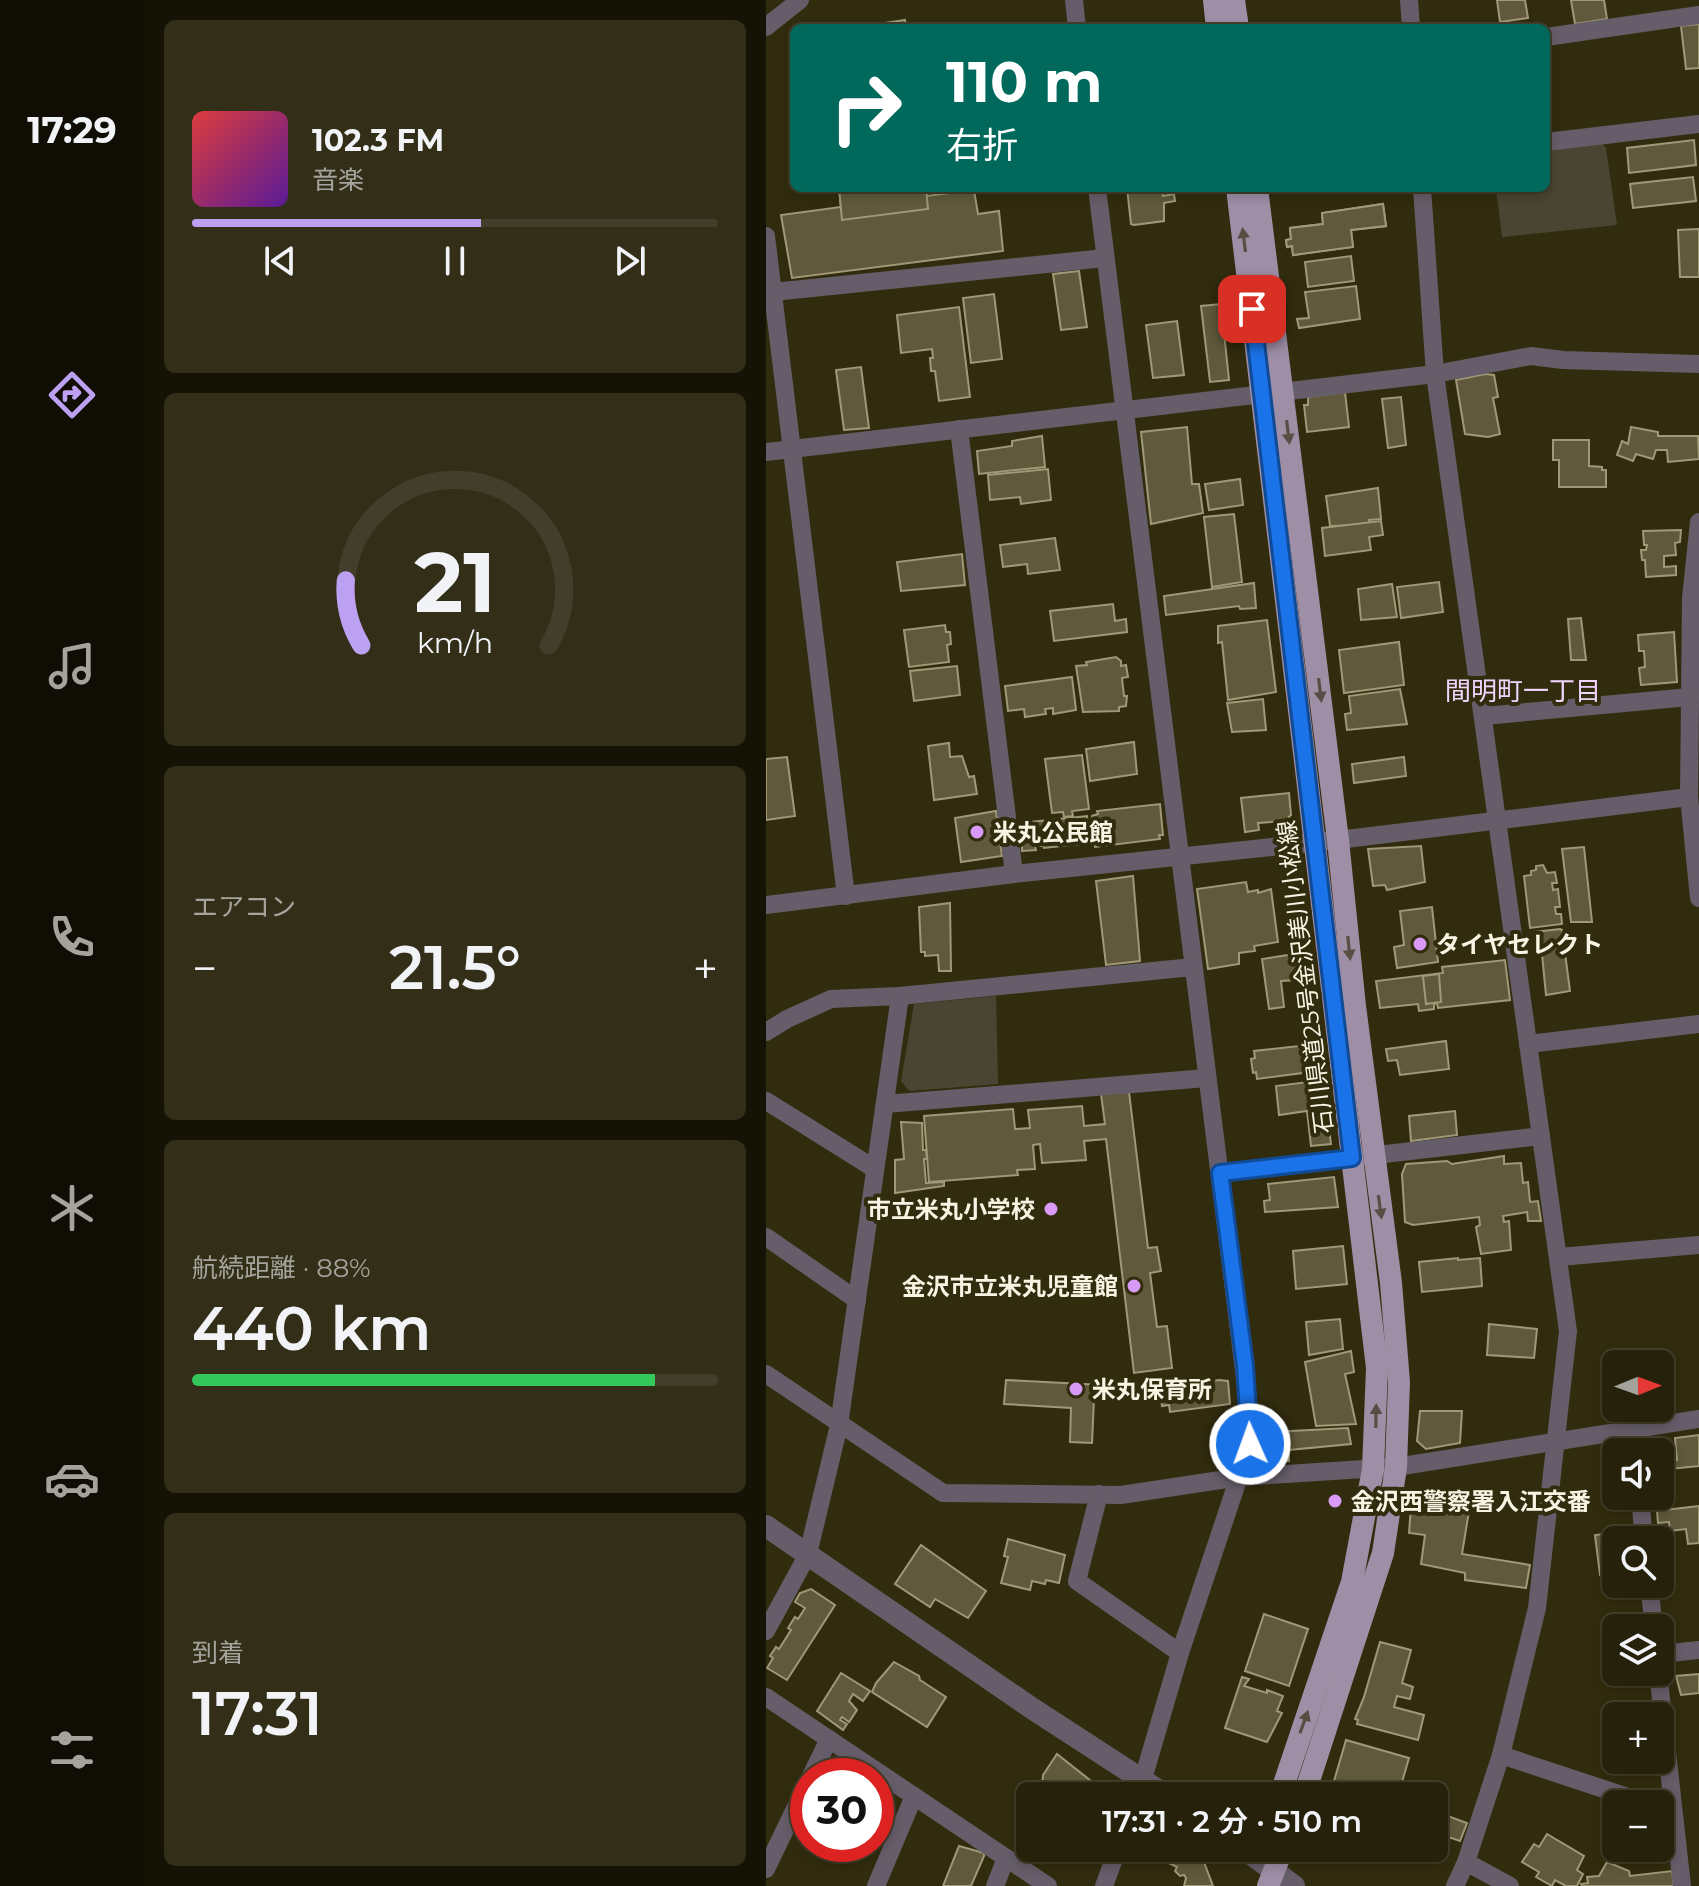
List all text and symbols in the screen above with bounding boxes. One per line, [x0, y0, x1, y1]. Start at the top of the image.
text: 110 m [946, 48, 1103, 116]
icon: right [814, 56, 918, 160]
text: 17:29 [27, 108, 117, 152]
text: 102.3 FM [312, 122, 444, 159]
text: 右折 [946, 123, 1018, 167]
text: 音楽 [312, 164, 364, 196]
one-way arrow [1237, 227, 1250, 252]
icon: previous [258, 239, 302, 283]
icon: pause [433, 239, 477, 283]
icon: next [608, 239, 652, 283]
pin [1218, 275, 1286, 343]
icon: arrive [1230, 287, 1274, 331]
icon: directions [44, 367, 100, 423]
one-way arrow [1282, 420, 1295, 445]
text: 21 [414, 530, 496, 632]
text: km/h [417, 625, 493, 660]
icon: music [44, 638, 100, 694]
district label: 間明町一丁目 [1445, 675, 1601, 707]
one-way arrow [1314, 678, 1327, 703]
place label: 米丸公民館 [993, 818, 1113, 847]
street label: 石川県道25号金沢美川小松線 [1271, 819, 1339, 1135]
marker: 米丸公民館 [968, 823, 986, 841]
text: エアコン [192, 891, 296, 923]
icon: phone [44, 909, 100, 965]
place label: タイヤセレクト [1436, 930, 1603, 959]
text: 21.5° [389, 931, 521, 1004]
marker: タイヤセレクト [1411, 935, 1429, 953]
one-way arrow [1342, 936, 1355, 961]
text: − [192, 941, 217, 995]
text: + [693, 941, 718, 995]
icon: climate [44, 1180, 100, 1236]
one-way arrow [1374, 1194, 1387, 1219]
place label: 市立米丸小学校 [867, 1195, 1035, 1224]
marker: 市立米丸小学校 [1042, 1200, 1060, 1218]
text: 航続距離 · 88% [192, 1252, 371, 1284]
place label: 金沢市立米丸児童館 [902, 1272, 1118, 1301]
marker: 金沢市立米丸児童館 [1125, 1277, 1143, 1295]
text: 440 km [192, 1292, 431, 1365]
north arrow [1602, 1350, 1674, 1422]
map controls [1602, 1350, 1674, 1862]
place label: 米丸保育所 [1092, 1375, 1212, 1404]
marker: 米丸保育所 [1067, 1380, 1085, 1398]
position arrow [1208, 1402, 1292, 1486]
one-way arrow [1370, 1403, 1382, 1428]
button: sound [1602, 1438, 1674, 1510]
icon: car [44, 1451, 100, 1507]
place label: 金沢西警察署入江交番 [1351, 1487, 1591, 1516]
marker: 金沢西警察署入江交番 [1326, 1492, 1344, 1510]
button: search [1602, 1526, 1674, 1598]
button: layers [1602, 1614, 1674, 1686]
text: 到着 [192, 1637, 244, 1669]
text: 17:31 [192, 1677, 323, 1750]
button: + [1602, 1702, 1674, 1774]
one-way arrow [1298, 1710, 1311, 1734]
icon: filters [44, 1722, 100, 1778]
speed limit sign: 30 [790, 1758, 894, 1862]
button: − [1602, 1790, 1674, 1862]
text: 17:31 · 2 分 · 510 m [1102, 1803, 1362, 1840]

